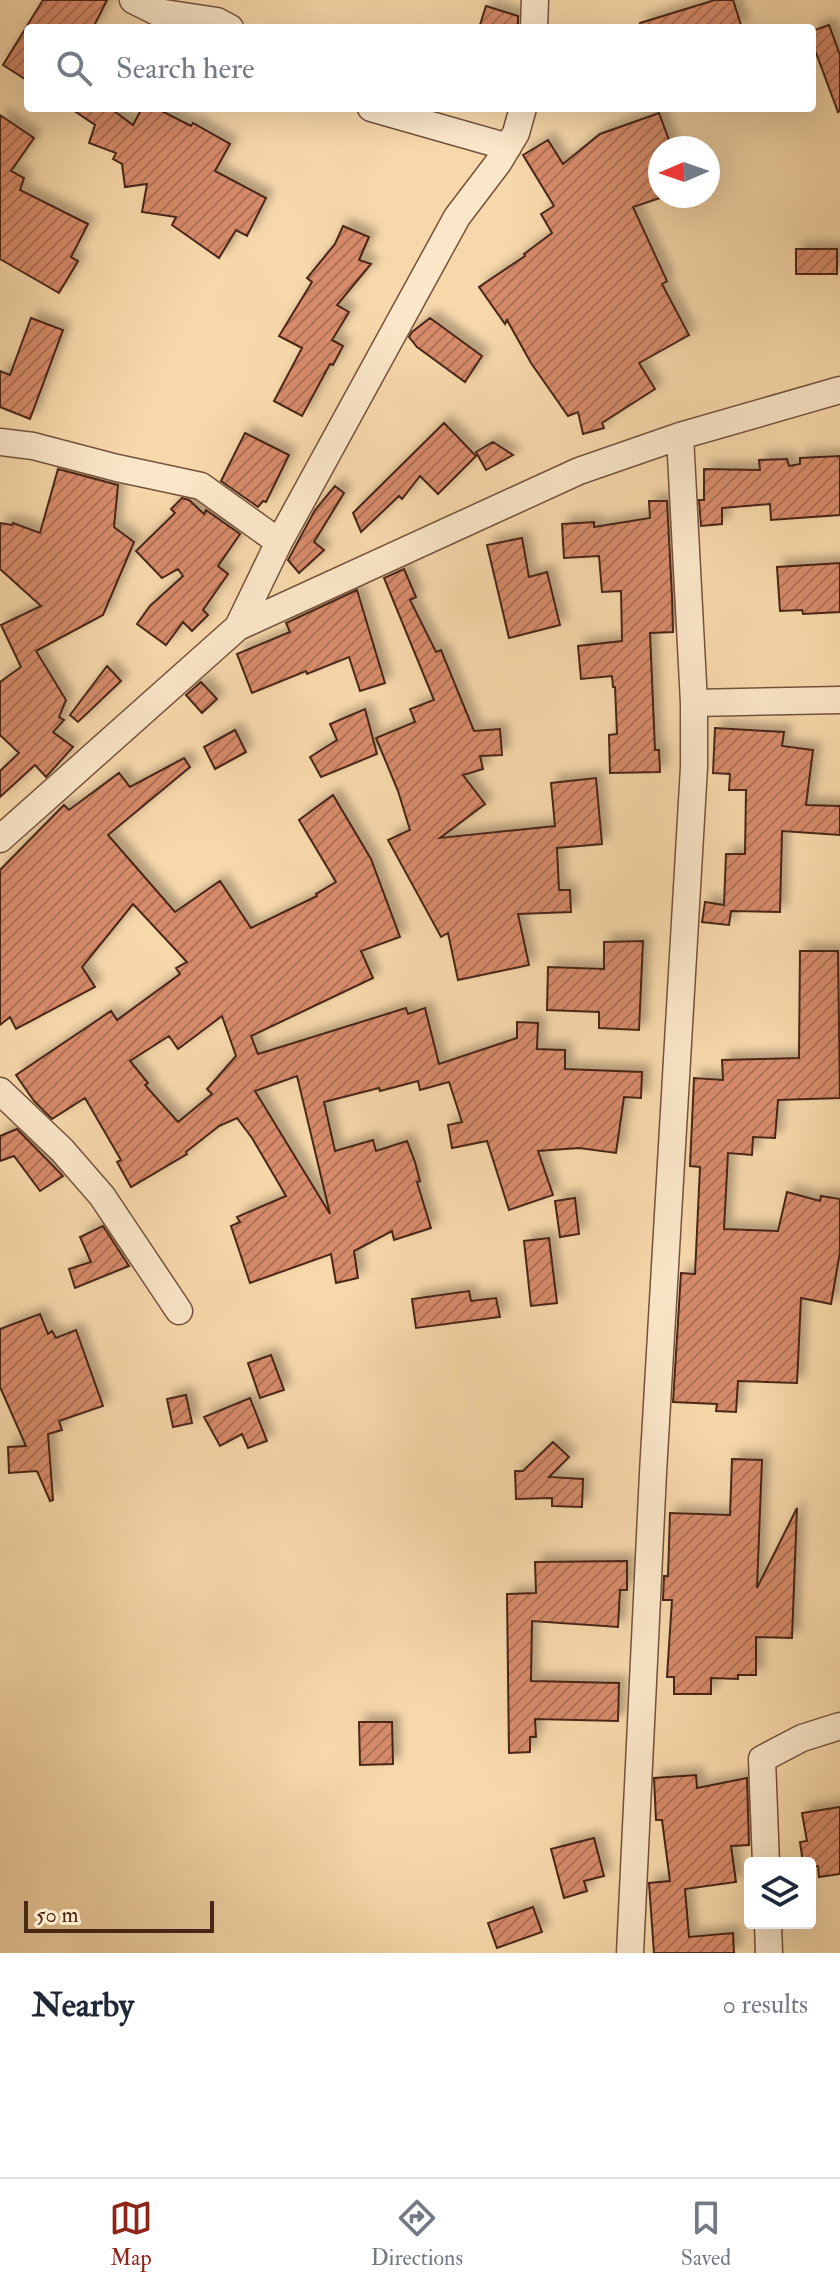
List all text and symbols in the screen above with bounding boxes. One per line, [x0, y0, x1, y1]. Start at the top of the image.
search box [24, 24, 816, 112]
icon: search [52, 46, 96, 90]
text: Search here [116, 50, 255, 87]
north arrow [648, 136, 720, 208]
map controls [744, 1857, 816, 1929]
button: layers [744, 1857, 816, 1929]
scale bar [24, 1897, 214, 1933]
text: 50 m [36, 1901, 78, 1929]
text: Nearby [32, 1984, 134, 2027]
text: 0 results [723, 1989, 808, 2021]
tab: Map [109, 2196, 153, 2272]
tab: Directions [371, 2196, 463, 2272]
tab: Saved [681, 2196, 731, 2272]

